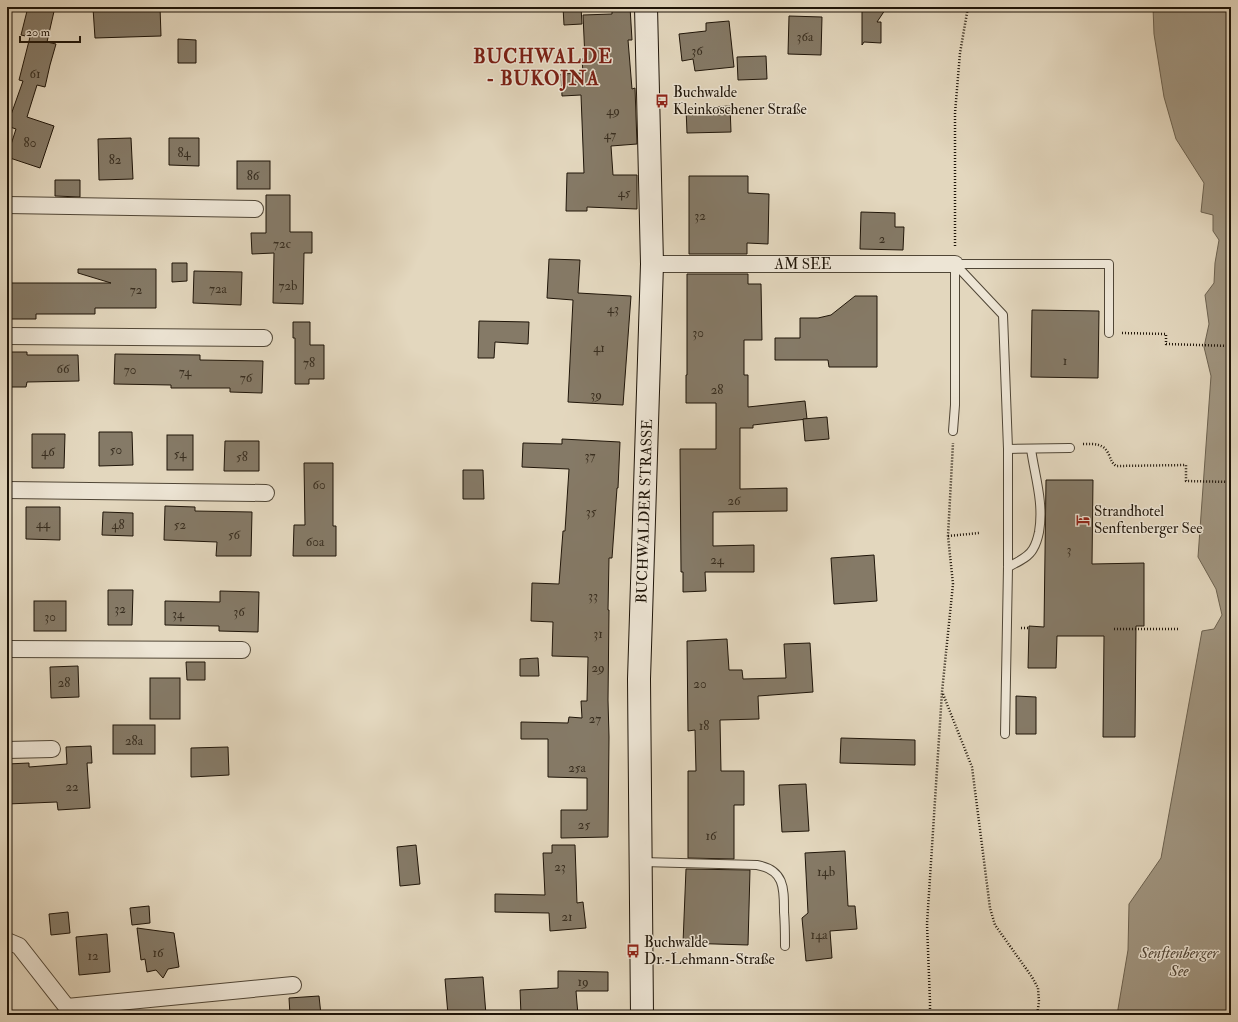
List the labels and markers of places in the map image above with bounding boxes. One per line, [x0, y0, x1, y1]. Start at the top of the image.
place label: Buchwalde Kleinkoschener Straße [673, 83, 807, 119]
bus stop icon: Buchwalde Kleinkoschener Straße [654, 93, 670, 109]
place label: Strandhotel Senftenberger See [1094, 502, 1202, 538]
hotel icon: Strandhotel Senftenberger See [1075, 512, 1091, 528]
place label: Buchwalde Dr.-Lehmann-Straße [644, 933, 775, 969]
bus stop icon: Buchwalde Dr.-Lehmann-Straße [625, 943, 641, 959]

